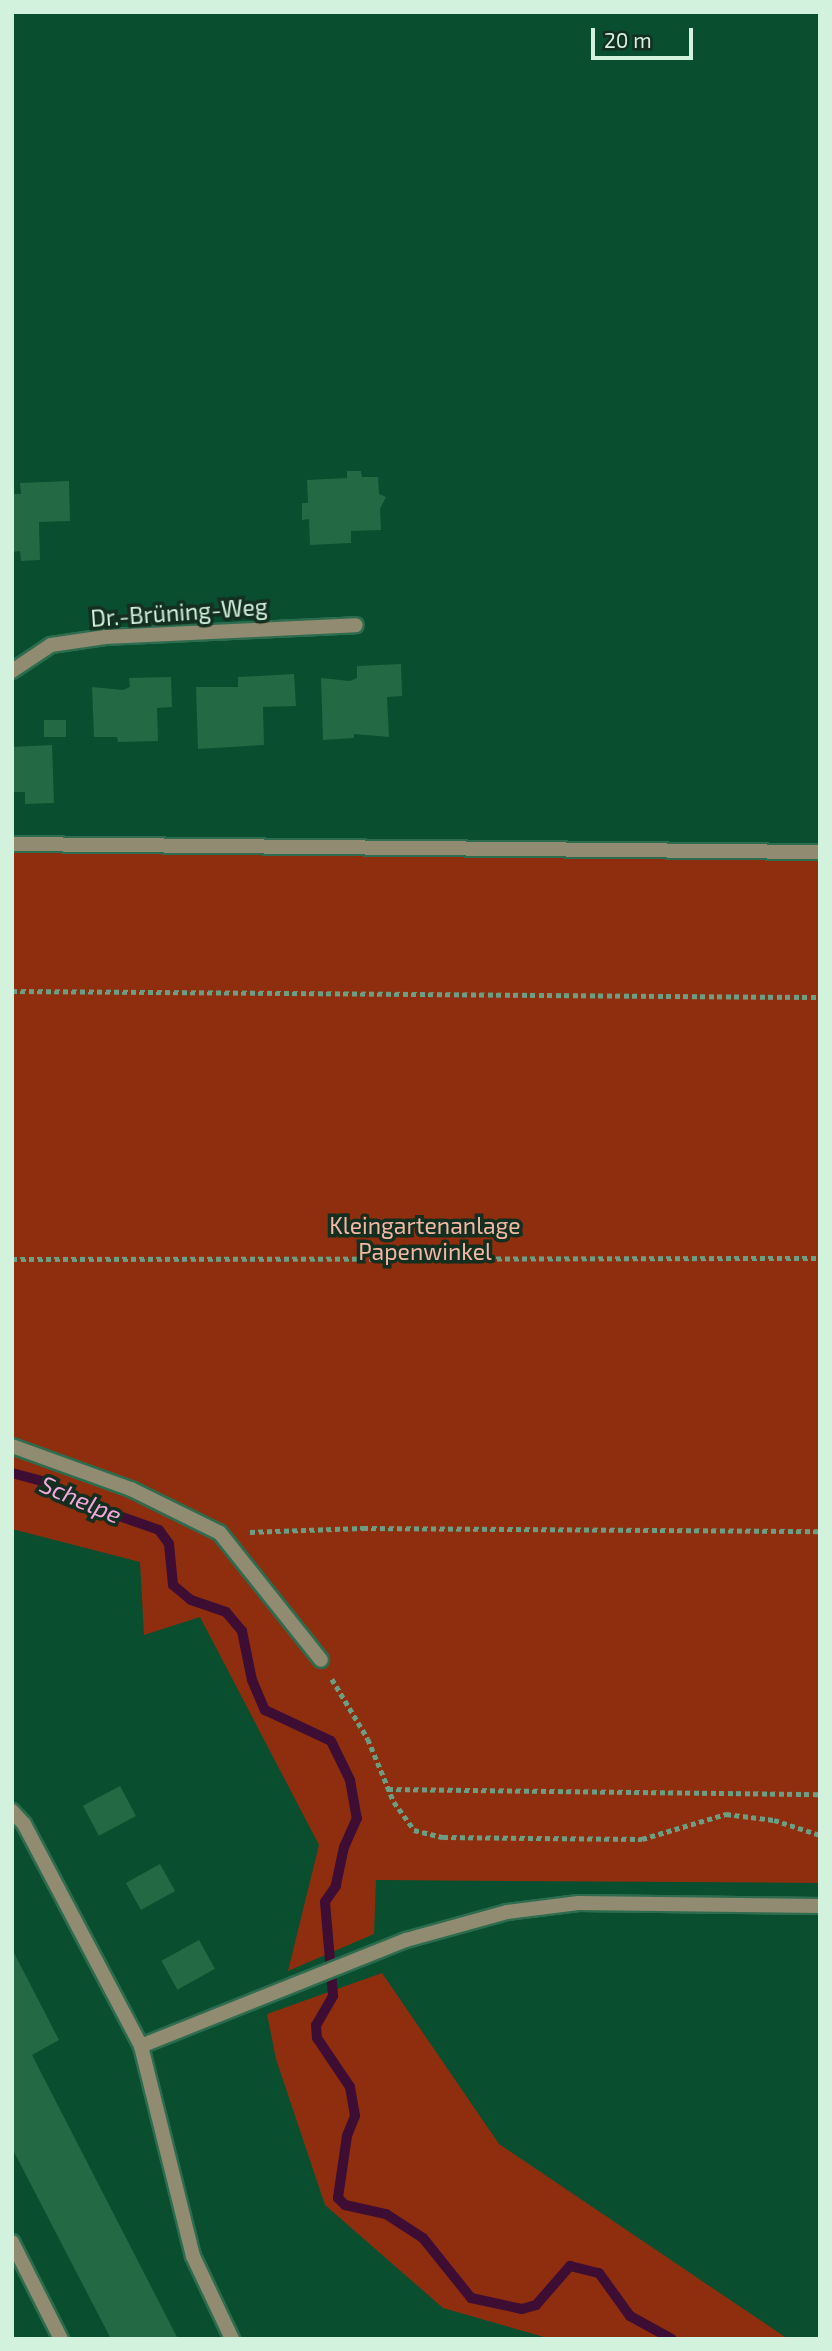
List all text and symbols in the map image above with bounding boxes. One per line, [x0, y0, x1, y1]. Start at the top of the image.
scale bar [594, 14, 696, 58]
text: 20 m [604, 27, 652, 52]
street label: Dr.-Brüning-Weg [90, 592, 268, 632]
park label: Kleingartenanlage Papenwinkel [329, 1211, 521, 1265]
water label: Schelpe [36, 1469, 126, 1529]

